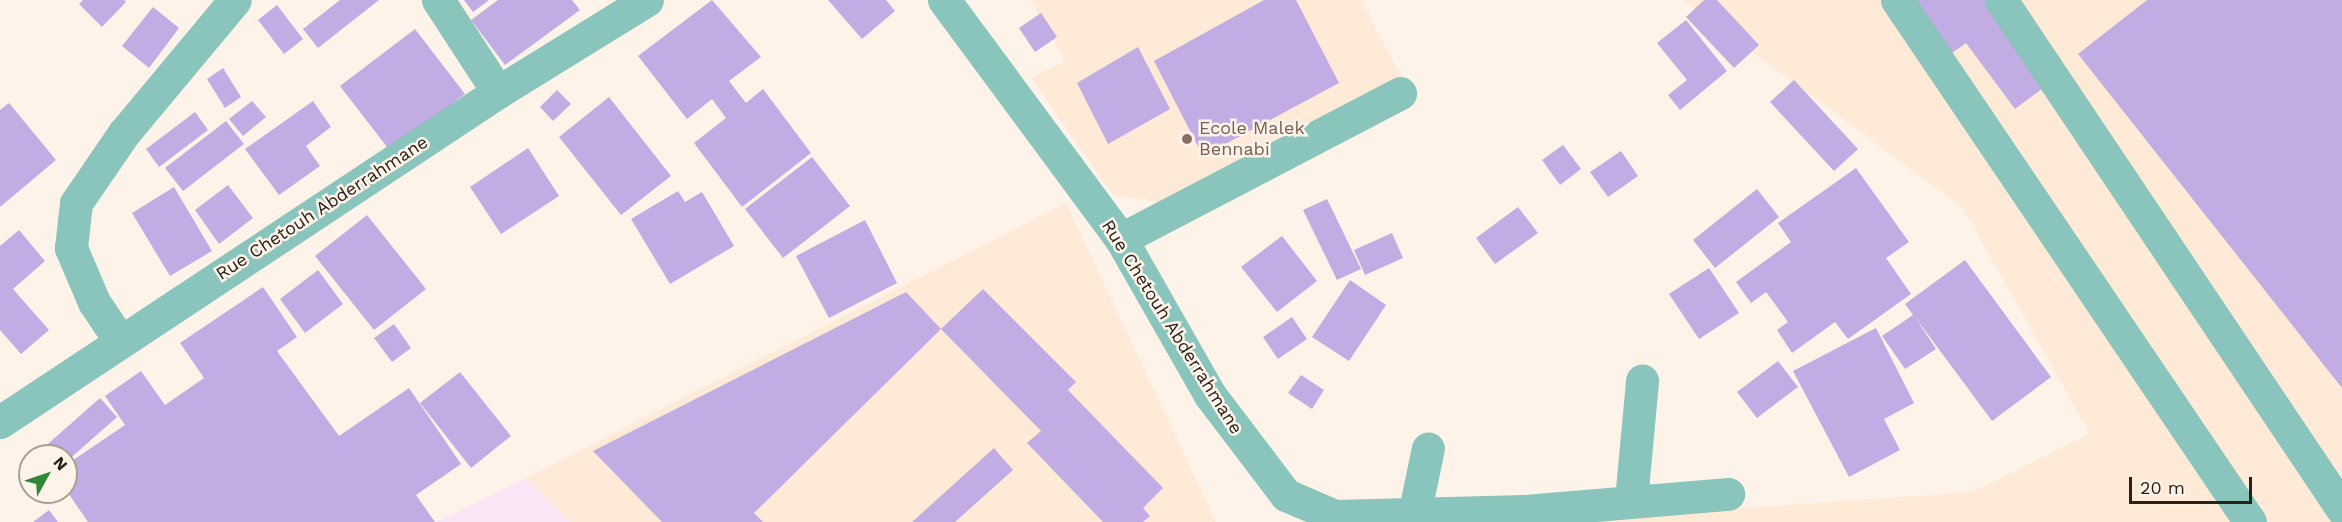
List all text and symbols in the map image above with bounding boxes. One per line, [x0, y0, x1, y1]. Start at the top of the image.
place label: Ecole Malek Bennabi [1199, 118, 1305, 160]
street label: Rue Chetouh Abderrahmane [212, 131, 432, 285]
marker: Ecole Malek Bennabi [1180, 132, 1194, 146]
street label: Rue Chetouh Abderrahmane [1097, 216, 1247, 438]
north arrow [18, 444, 78, 504]
text: N [50, 453, 72, 474]
scale bar [2132, 465, 2255, 503]
text: 20 m [2140, 477, 2185, 498]

